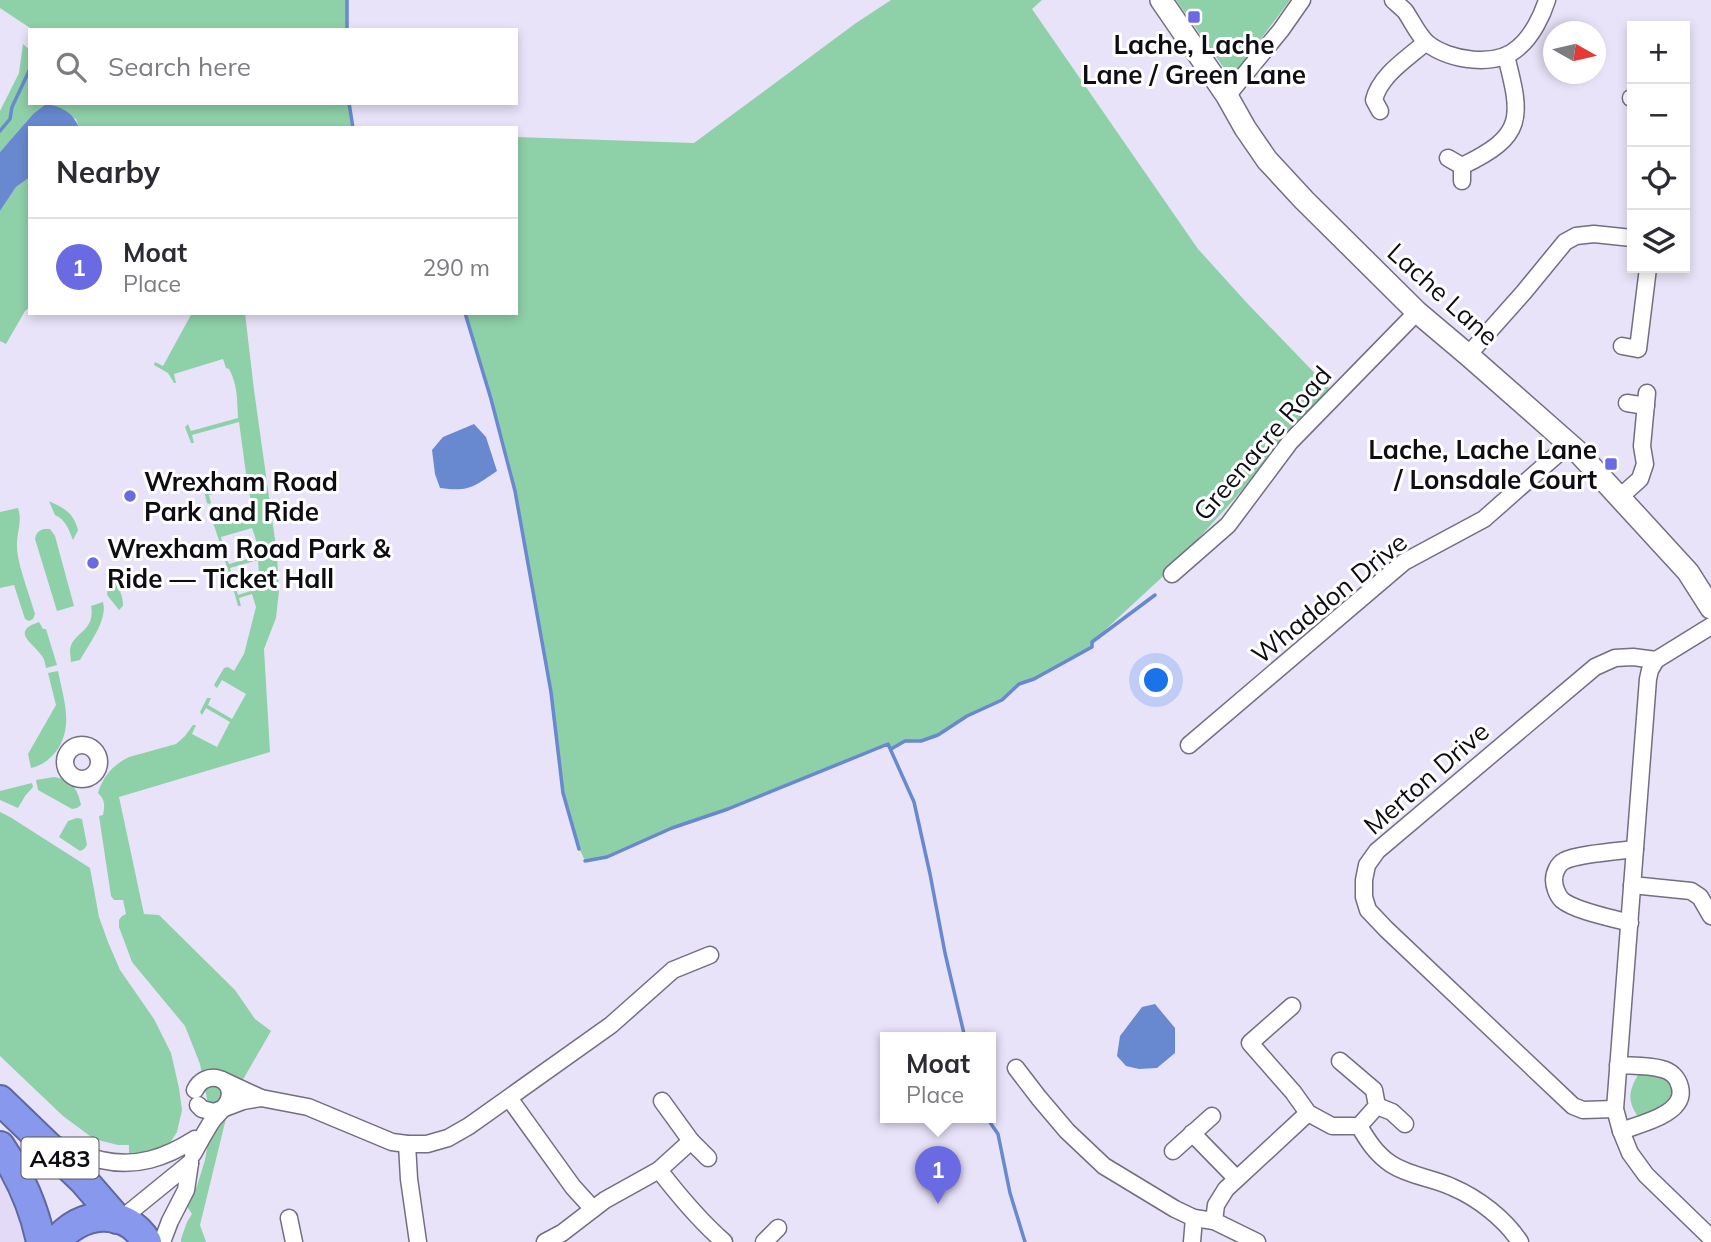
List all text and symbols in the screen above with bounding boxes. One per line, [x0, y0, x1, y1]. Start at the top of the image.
marker: Lache, Lache Lane / Green Lane [1186, 9, 1202, 25]
north arrow [1543, 21, 1606, 84]
map controls [1627, 21, 1690, 273]
button: + [1627, 21, 1690, 84]
search box [28, 28, 518, 105]
place label: Lache, Lache Lane / Green Lane [1082, 28, 1306, 91]
icon: search [52, 48, 90, 86]
text: Search here [108, 50, 251, 83]
button: − [1627, 84, 1690, 147]
button: locate [1627, 147, 1690, 210]
text: Nearby [56, 153, 160, 191]
button: layers [1627, 210, 1690, 273]
text: Moat [123, 236, 187, 269]
street label: Lache Lane [1381, 236, 1505, 352]
text: 1 [72, 253, 86, 282]
text: 290 m [422, 253, 490, 282]
text: Place [123, 269, 181, 298]
street label: Greenacre Road [1186, 359, 1338, 527]
place label: Lache, Lache Lane / Lonsdale Court [1368, 433, 1597, 496]
marker: Lache, Lache Lane / Lonsdale Court [1603, 456, 1619, 472]
place label: Wrexham Road Park and Ride [144, 465, 338, 528]
marker: Wrexham Road Park and Ride [122, 488, 138, 504]
street label: Whaddon Drive [1245, 525, 1413, 671]
place label: Wrexham Road Park & Ride — Ticket Hall [107, 532, 392, 595]
marker: Wrexham Road Park & Ride — Ticket Hall [85, 555, 101, 571]
your location [1139, 663, 1173, 697]
street label: Merton Drive [1357, 715, 1495, 841]
popup [880, 1032, 996, 1123]
text: Moat [906, 1047, 970, 1080]
text: Place [906, 1080, 964, 1109]
road number: A483 [22, 1138, 98, 1178]
pin: 1 [915, 1146, 961, 1204]

